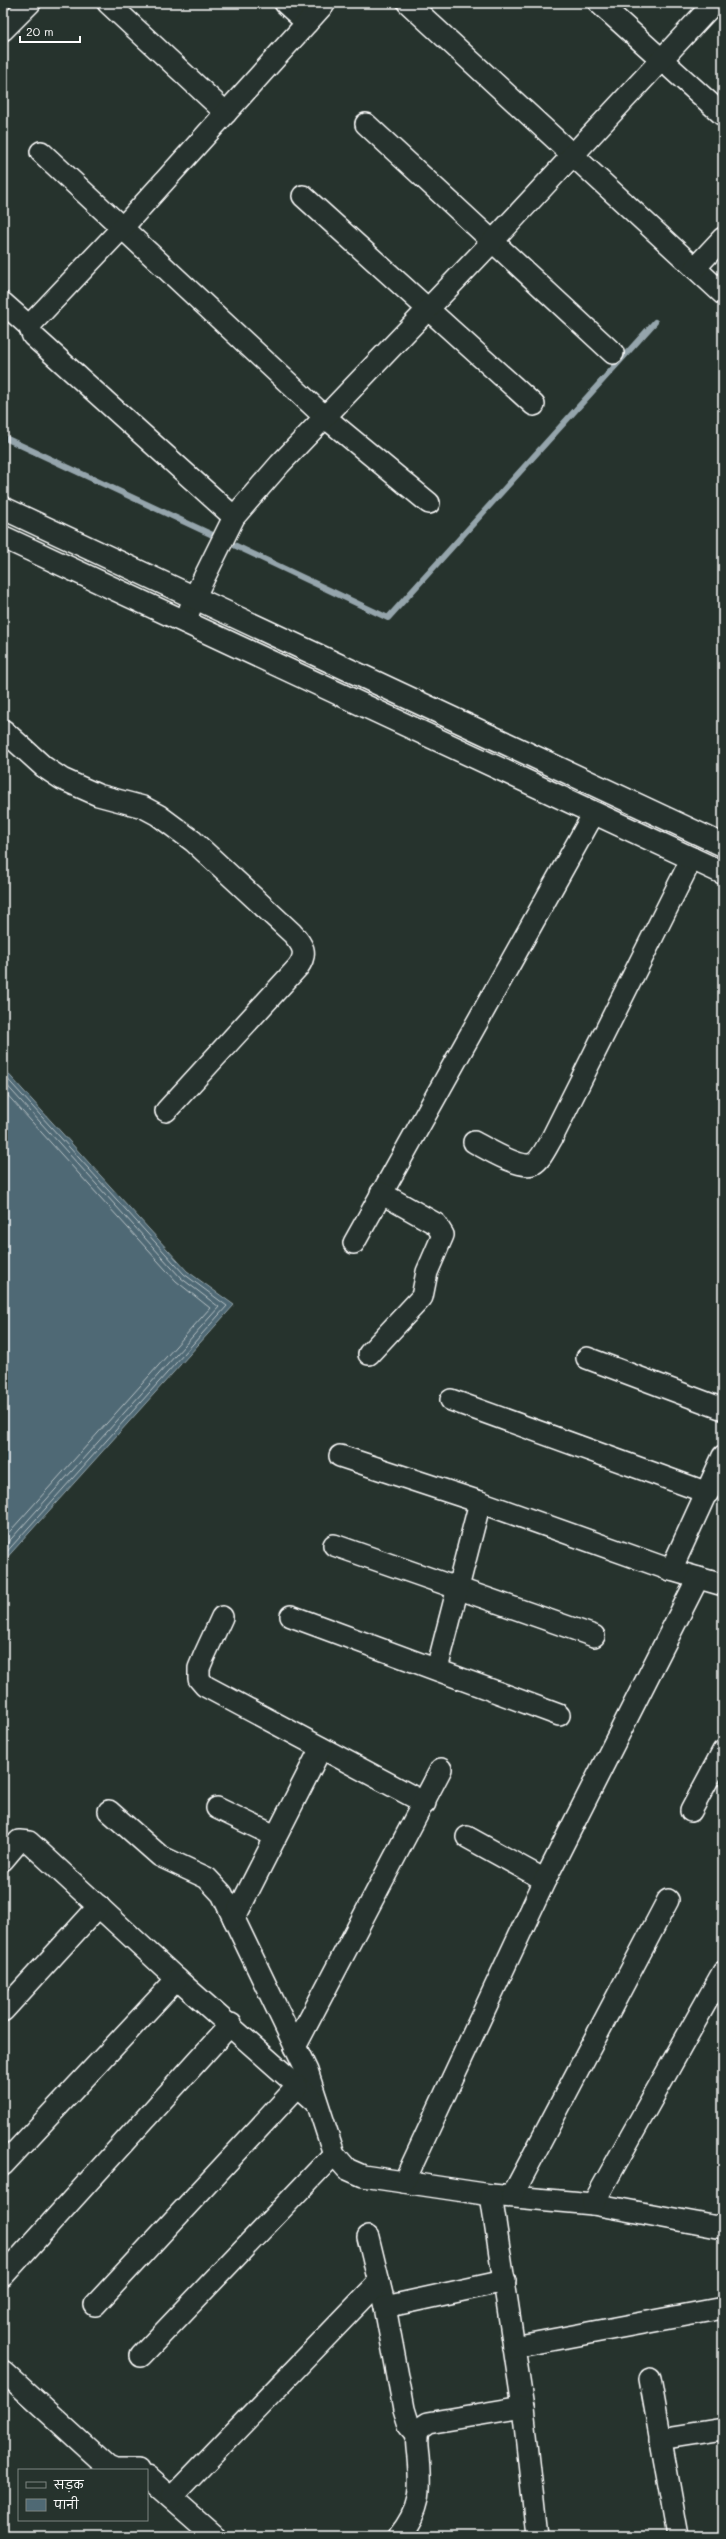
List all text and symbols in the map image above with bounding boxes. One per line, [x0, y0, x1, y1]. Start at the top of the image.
scale bar [20, 18, 80, 44]
text: 20 m [26, 23, 54, 39]
legend [18, 2469, 148, 2521]
text: सड़क [53, 2476, 85, 2493]
text: पानी [53, 2496, 79, 2512]

